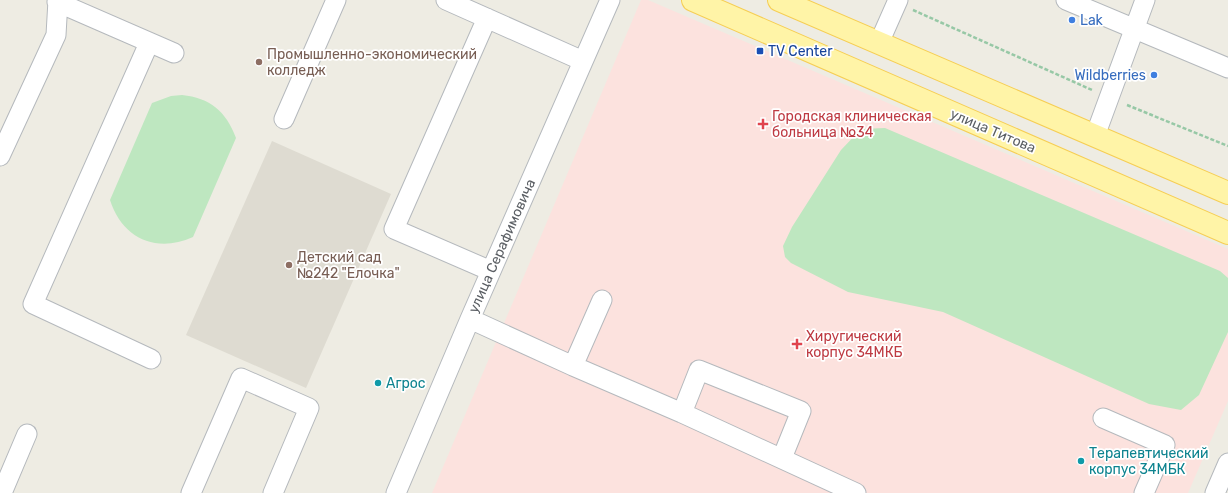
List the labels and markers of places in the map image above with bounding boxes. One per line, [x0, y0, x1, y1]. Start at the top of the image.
place label: Lak [1080, 12, 1104, 29]
marker: Lak [1067, 15, 1077, 25]
place label: TV Center [768, 43, 833, 60]
place label: Промышленно-экономический колледж [267, 46, 477, 79]
marker: TV Center [755, 46, 765, 56]
marker: Промышленно-экономический колледж [254, 57, 264, 67]
place label: Wildberries [1074, 67, 1146, 84]
marker: Wildberries [1149, 70, 1159, 80]
place label: Городская клиническая больница №34 [772, 108, 932, 141]
marker: Городская клиническая больница №34 [757, 118, 769, 130]
place label: Детский сад №242 "Елочка" [297, 249, 400, 282]
marker: Детский сад №242 "Елочка" [284, 260, 294, 270]
place label: Хиругический корпус 34МКБ [806, 328, 903, 361]
marker: Хиругический корпус 34МКБ [791, 338, 803, 350]
place label: Агрос [386, 375, 426, 392]
marker: Агрос [373, 378, 383, 388]
place label: Терапевтический корпус 34МБК [1089, 445, 1209, 478]
marker: Терапевтический корпус 34МБК [1076, 456, 1086, 466]

